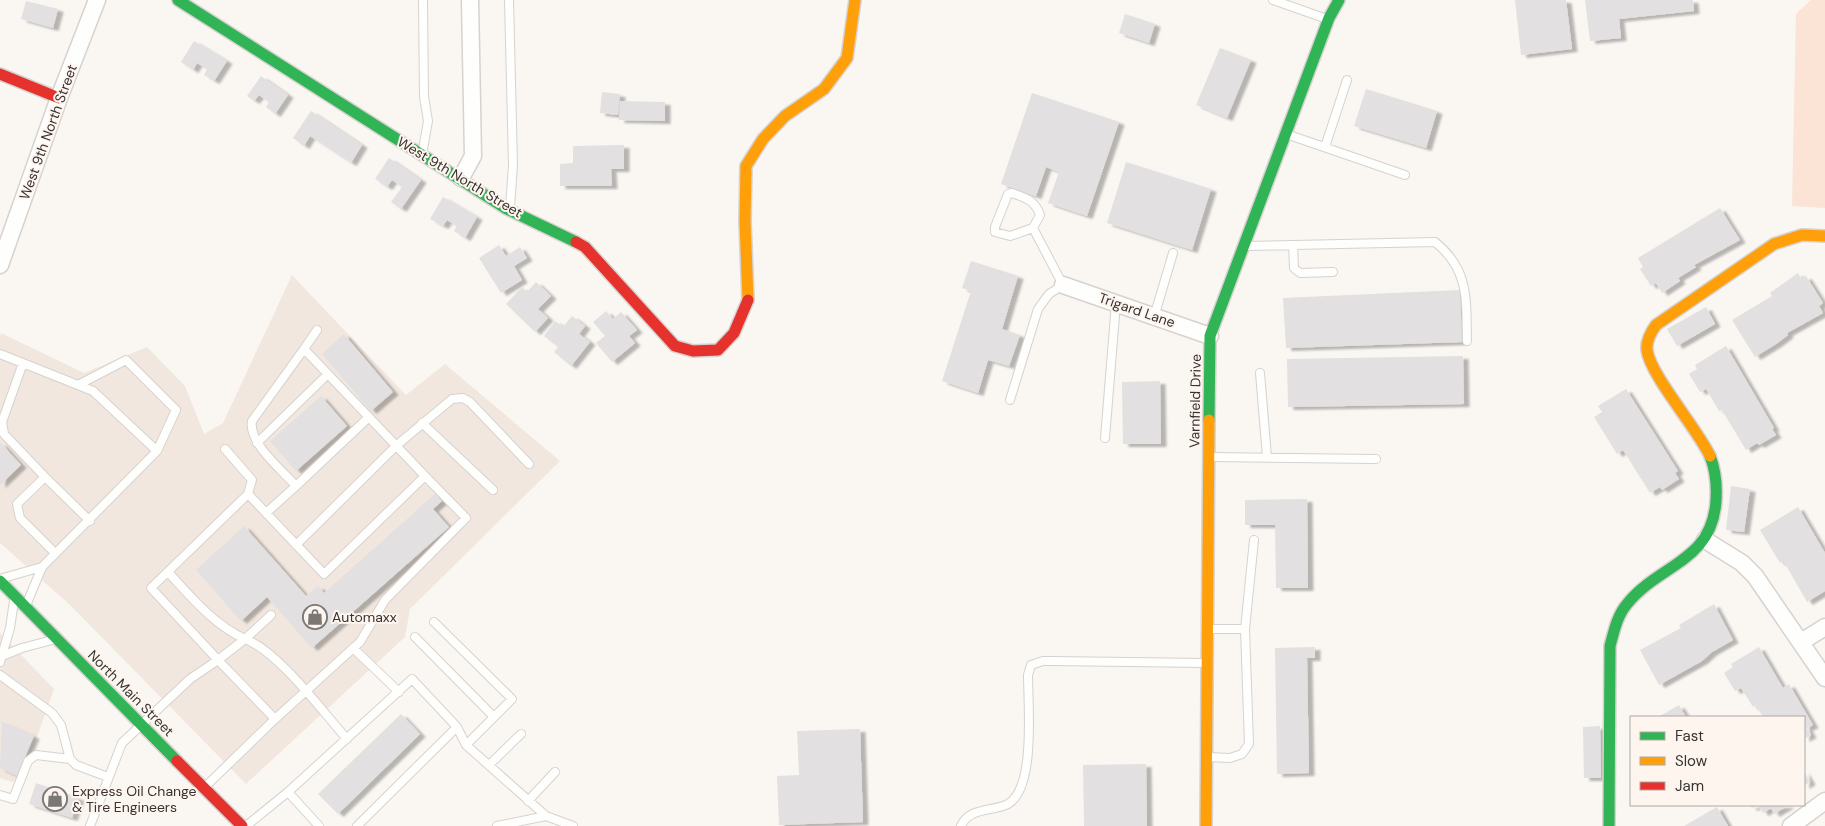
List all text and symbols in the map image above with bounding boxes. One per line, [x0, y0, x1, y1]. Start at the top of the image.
street label: West 9th North Street [15, 62, 81, 202]
street label: West 9th North Street [394, 132, 526, 222]
street label: Trigard Lane [1097, 289, 1178, 331]
street label: Varnfield Drive [1185, 354, 1205, 448]
shop icon: Automaxx [302, 604, 328, 630]
place label: Automaxx [332, 608, 397, 626]
street label: North Main Street [84, 646, 178, 740]
legend [1630, 716, 1805, 806]
text: Fast [1675, 726, 1704, 746]
text: Slow [1675, 751, 1708, 771]
text: Jam [1675, 776, 1704, 796]
place label: Express Oil Change & Tire Engineers [72, 782, 197, 816]
shop icon: Express Oil Change & Tire Engineers [42, 786, 68, 812]

